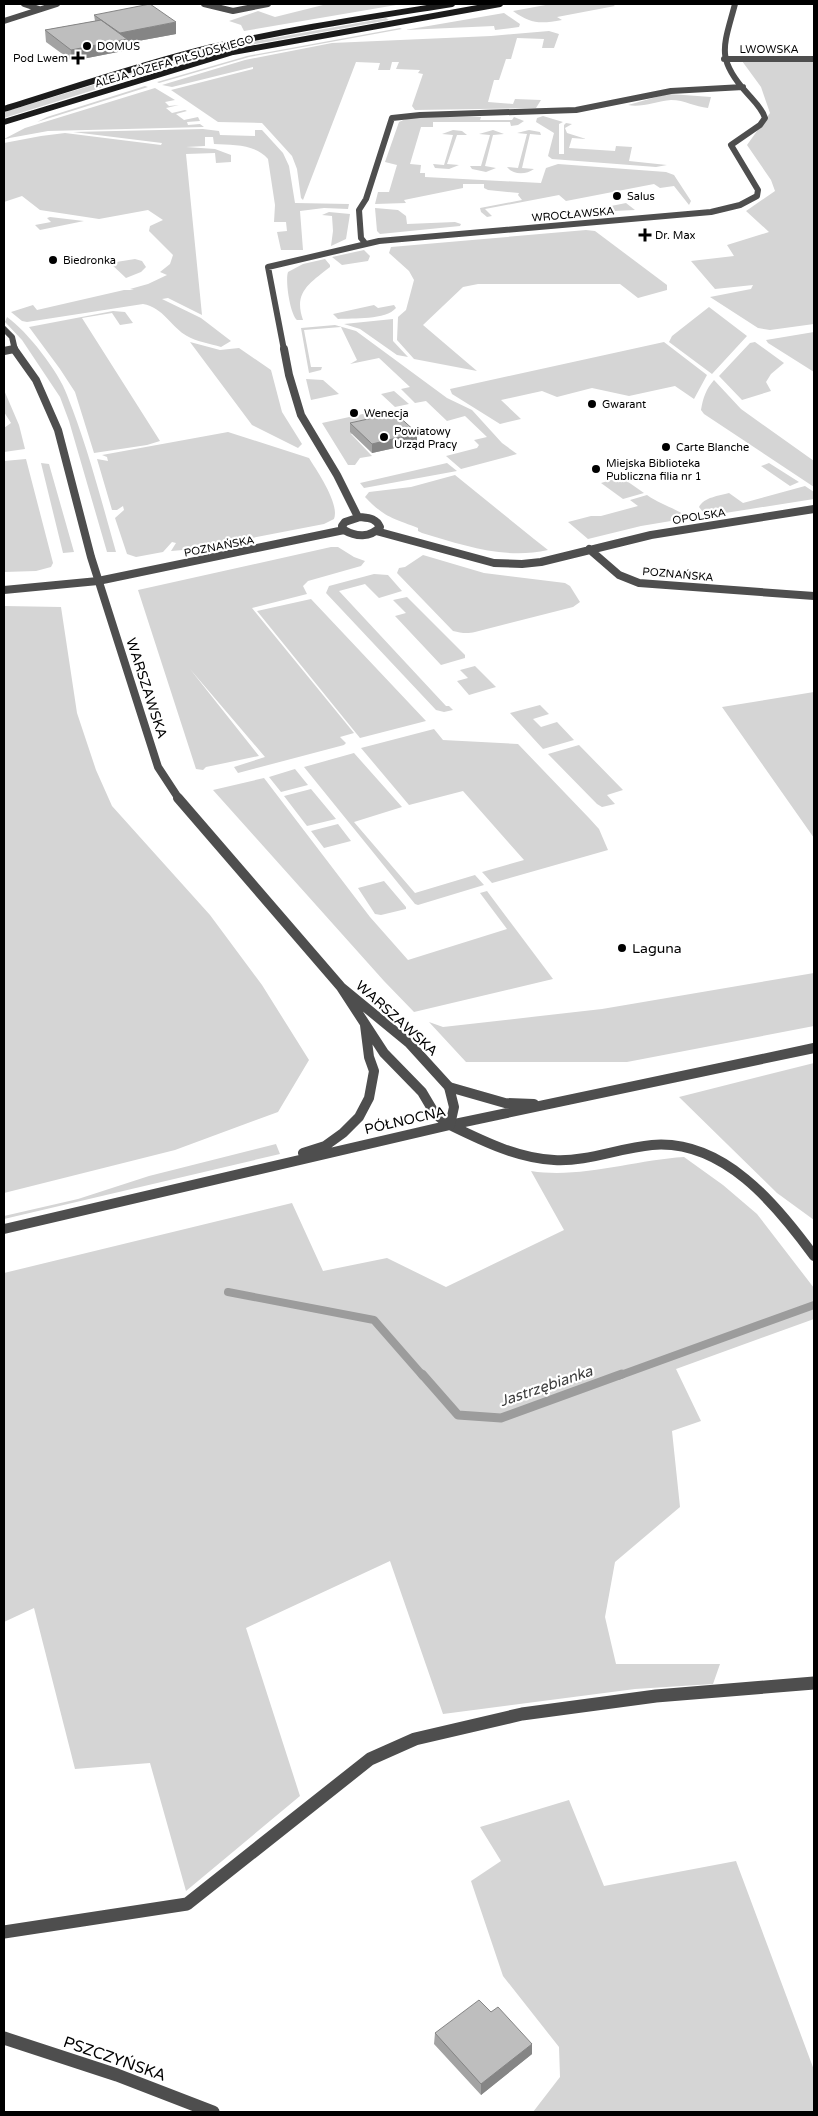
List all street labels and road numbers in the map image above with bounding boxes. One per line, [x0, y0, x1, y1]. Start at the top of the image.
street label: ALEJA JÓZEFA PIŁSUDSKIEGO [93, 32, 255, 90]
street label: LWOWSKA [739, 43, 799, 56]
street label: WROCŁAWSKA [531, 204, 615, 225]
street label: OPOLSKA [672, 506, 727, 527]
street label: POZNAŃSKA [183, 532, 255, 560]
street label: POZNAŃSKA [642, 564, 714, 584]
street label: WARSZAWSKA [122, 636, 171, 741]
street label: WARSZAWSKA [352, 977, 441, 1060]
street label: PÓŁNOCNA [363, 1103, 447, 1138]
street label: PSZCZYŃSKA [61, 2032, 169, 2086]

